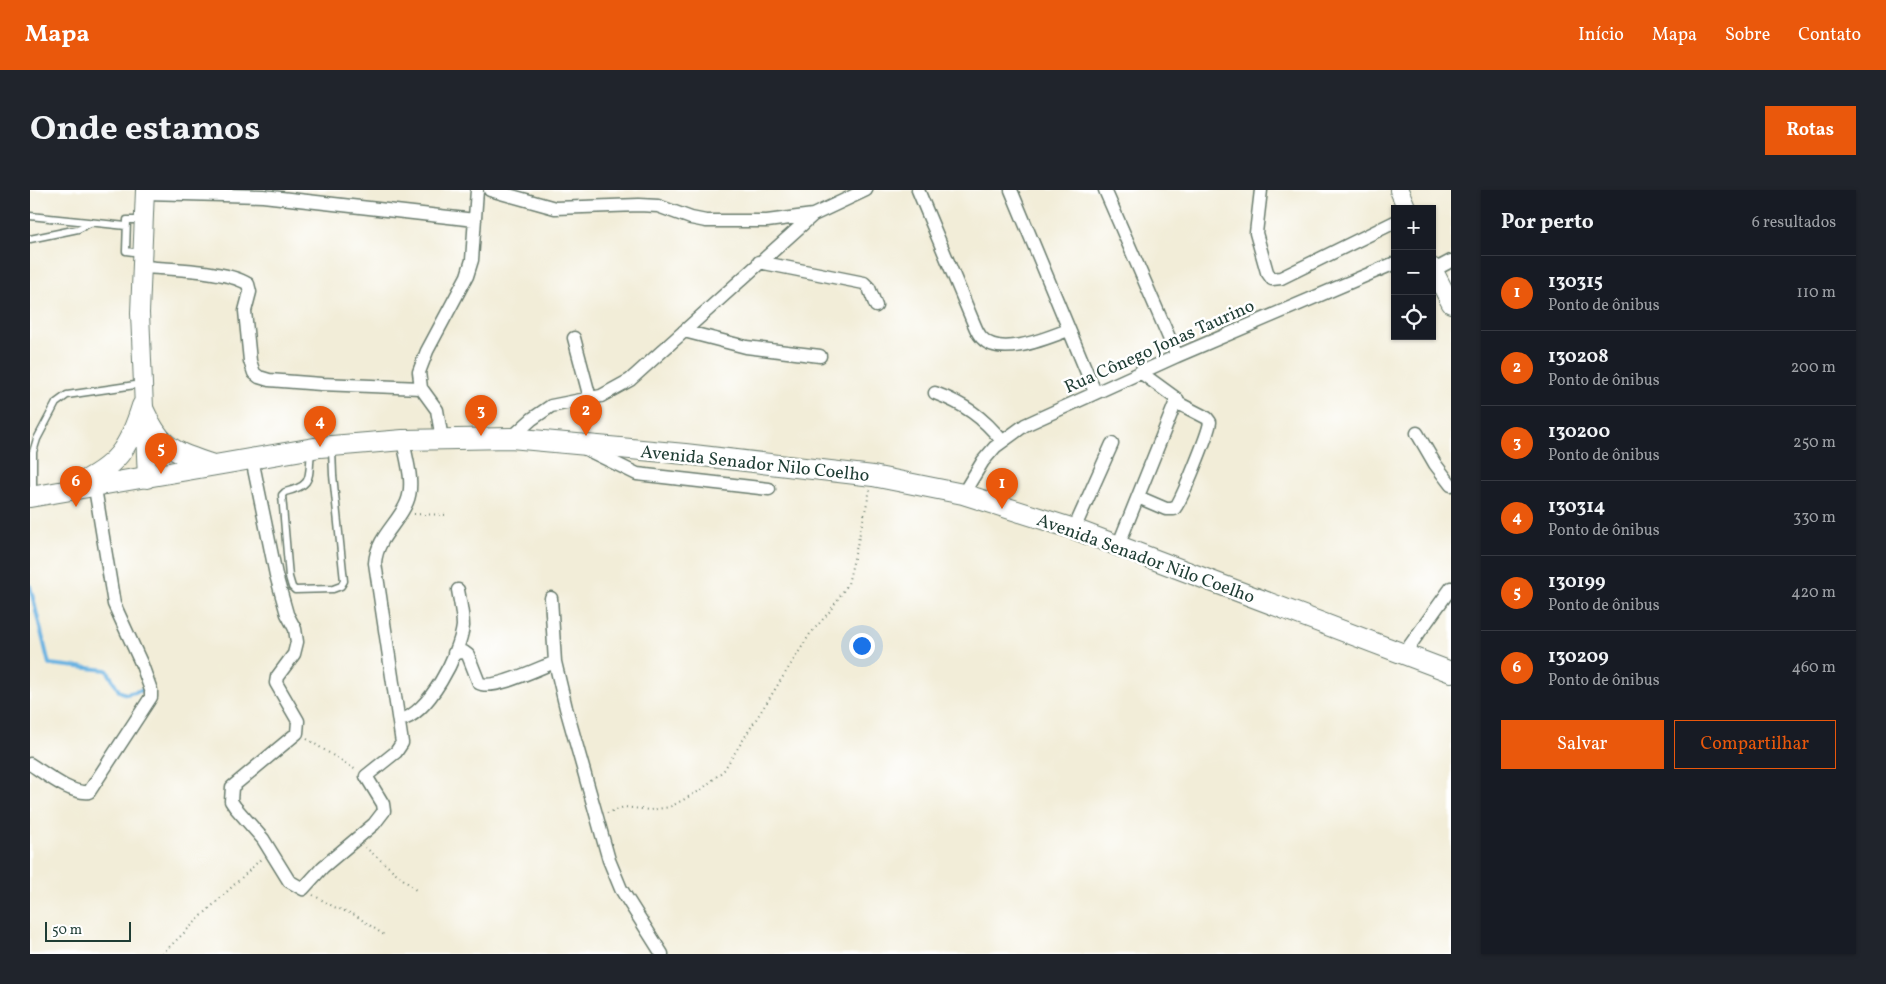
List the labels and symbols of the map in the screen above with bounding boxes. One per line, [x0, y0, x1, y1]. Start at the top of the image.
street label: Rua Cônego Jonas Taurino [1061, 294, 1259, 401]
pin: 3 [465, 395, 497, 436]
pin: 2 [570, 395, 602, 436]
pin: 4 [304, 406, 336, 447]
pin: 5 [145, 433, 177, 474]
street label: Avenida Senador Nilo Coelho [639, 440, 871, 489]
pin: 6 [60, 466, 92, 507]
pin: 1 [986, 468, 1018, 509]
street label: Avenida Senador Nilo Coelho [1033, 508, 1258, 611]
your location [849, 633, 875, 659]
scale bar [45, 919, 131, 942]

